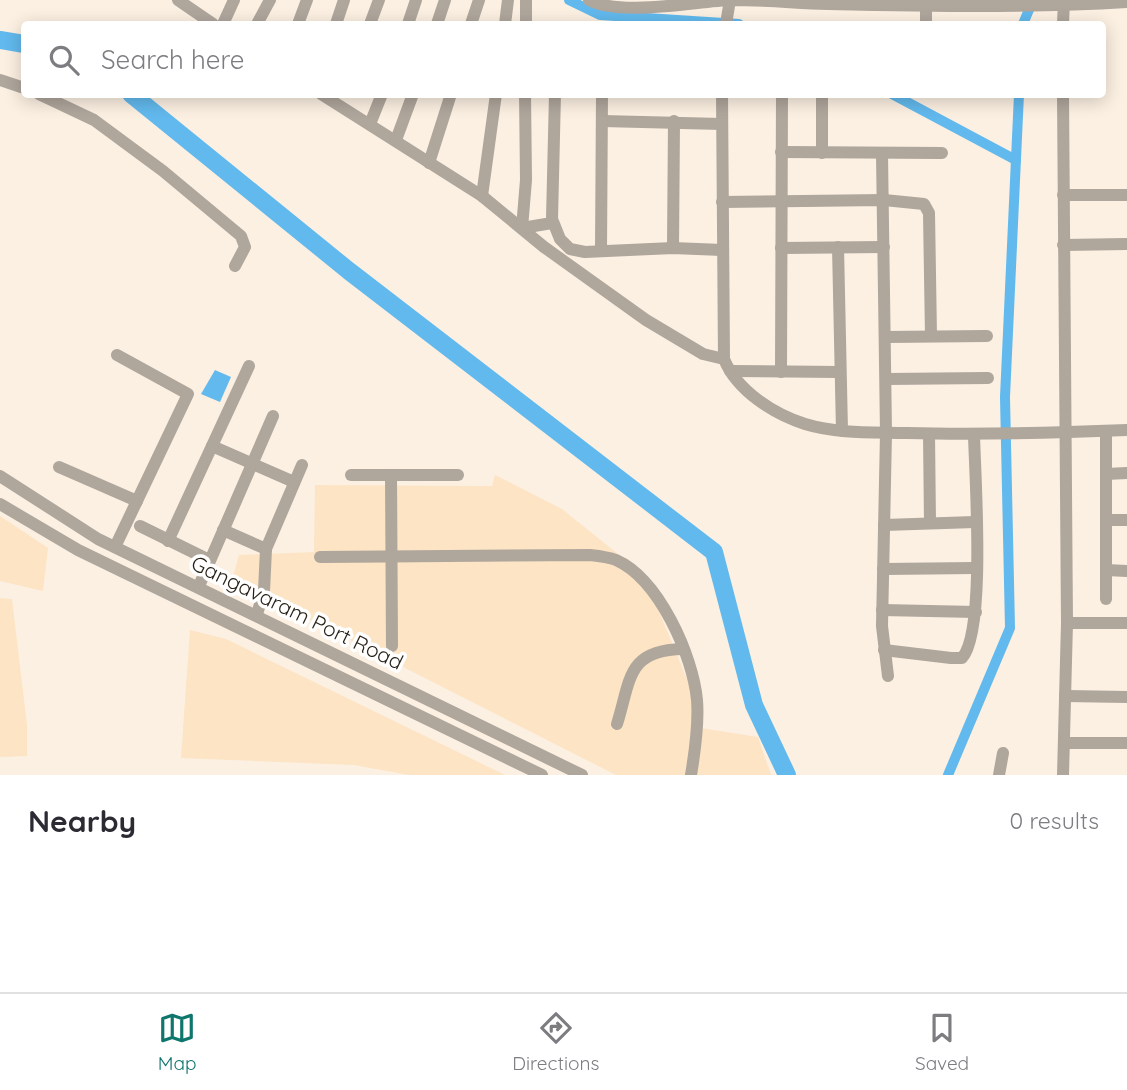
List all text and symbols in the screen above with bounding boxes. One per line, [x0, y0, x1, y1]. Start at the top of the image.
search box [21, 21, 1106, 98]
icon: search [45, 41, 83, 79]
text: Search here [101, 43, 245, 76]
street label: Gangavaram Port Road [187, 549, 408, 675]
text: Nearby [28, 802, 136, 840]
text: 0 results [1010, 806, 1099, 835]
tab: Map [158, 1009, 197, 1075]
tab: Directions [512, 1009, 599, 1075]
tab: Saved [915, 1009, 969, 1075]

